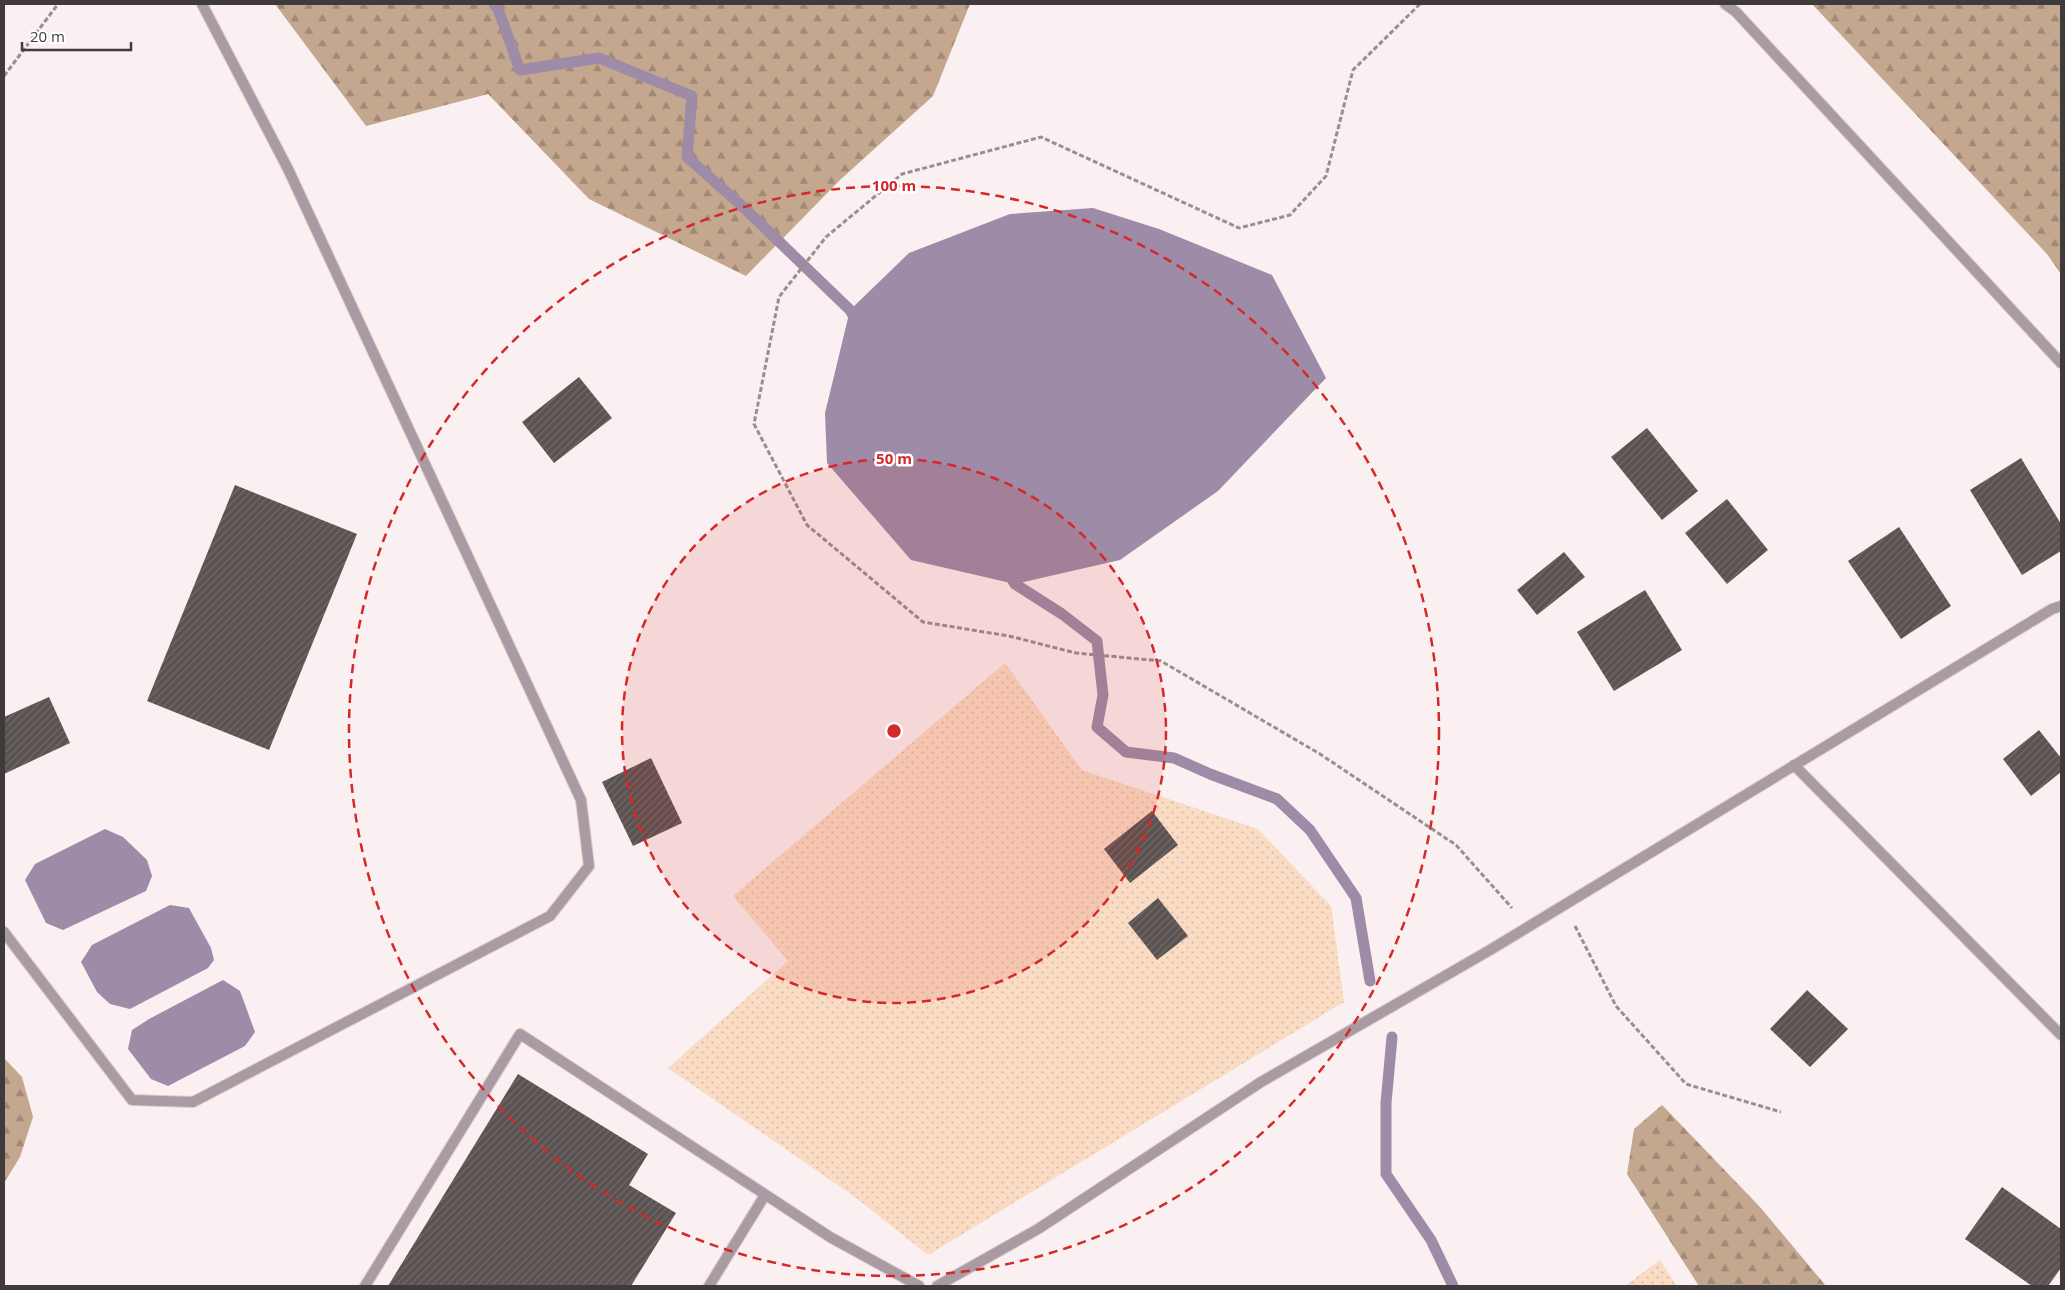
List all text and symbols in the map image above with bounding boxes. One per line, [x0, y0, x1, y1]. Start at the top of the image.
scale bar [22, 20, 131, 52]
text: 20 m [30, 26, 65, 46]
text: 100 m [872, 175, 916, 195]
text: 50 m [876, 448, 912, 468]
centre of rings [885, 722, 903, 740]

